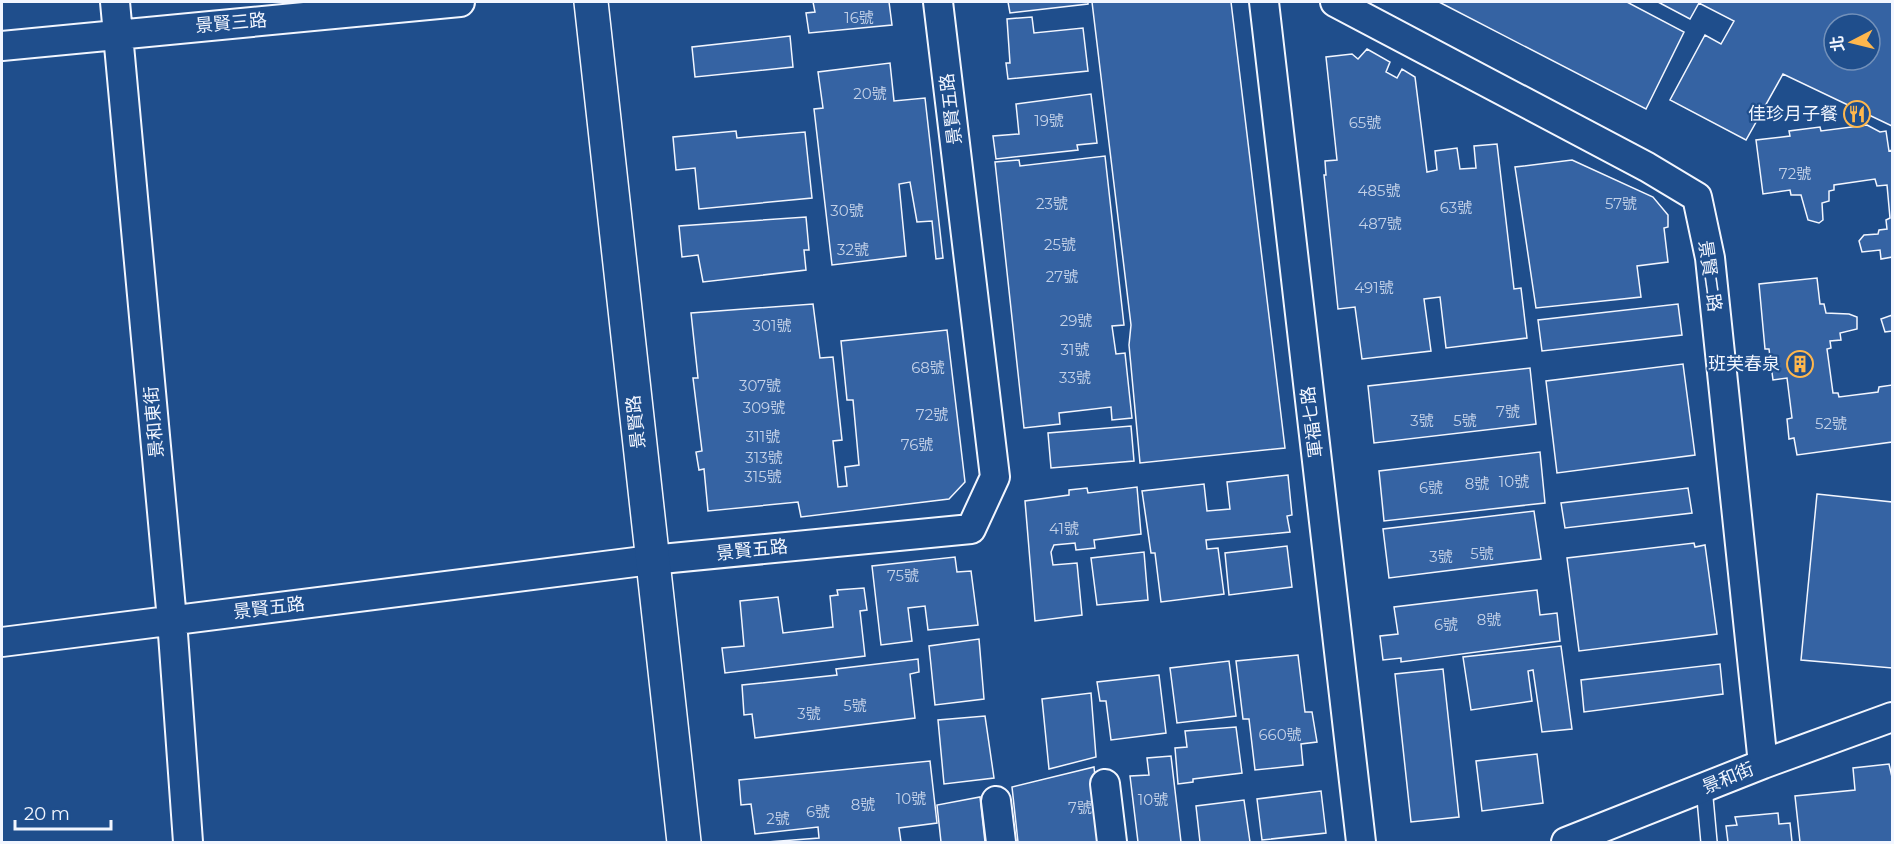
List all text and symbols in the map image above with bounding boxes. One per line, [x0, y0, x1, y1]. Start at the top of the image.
house number: 16號 [844, 8, 874, 27]
street label: 景賢三路 [194, 9, 268, 37]
north arrow [1822, 12, 1882, 72]
text: 北 [1827, 35, 1848, 53]
street label: 景賢五路 [936, 72, 966, 146]
house number: 20號 [853, 84, 887, 103]
restaurant icon: 佳珍月子餐 [1842, 99, 1872, 129]
place label: 佳珍月子餐 [1748, 103, 1838, 125]
house number: 19號 [1034, 111, 1064, 130]
house number: 65號 [1349, 113, 1381, 132]
house number: 72號 [1779, 164, 1811, 183]
house number: 485號 [1357, 181, 1401, 200]
house number: 23號 [1036, 194, 1068, 213]
house number: 57號 [1605, 194, 1637, 213]
house number: 63號 [1440, 198, 1472, 217]
house number: 30號 [830, 201, 864, 220]
house number: 487號 [1358, 214, 1402, 233]
house number: 25號 [1044, 235, 1076, 254]
street label: 景賢二路 [1694, 239, 1726, 313]
house number: 32號 [837, 240, 869, 259]
house number: 27號 [1046, 267, 1078, 286]
house number: 491號 [1354, 278, 1394, 297]
house number: 29號 [1060, 311, 1092, 330]
house number: 301號 [753, 316, 791, 335]
house number: 31號 [1061, 340, 1089, 359]
building icon: 班芙春泉 [1785, 349, 1815, 379]
place label: 班芙春泉 [1708, 353, 1780, 375]
house number: 68號 [911, 358, 945, 377]
house number: 33號 [1059, 368, 1091, 387]
house number: 307號 [739, 376, 781, 395]
street label: 景和東街 [140, 385, 168, 459]
street label: 軍福七路 [1297, 385, 1327, 459]
street label: 景賢路 [622, 394, 650, 450]
house number: 309號 [743, 398, 785, 417]
house number: 7號 [1496, 402, 1520, 421]
house number: 72號 [916, 405, 948, 424]
house number: 3號 [1410, 411, 1434, 430]
house number: 5號 [1453, 411, 1477, 430]
house number: 52號 [1815, 414, 1847, 433]
house number: 311號 [746, 427, 780, 446]
house number: 76號 [901, 435, 933, 454]
house number: 313號 [745, 448, 783, 467]
house number: 315號 [744, 467, 782, 486]
house number: 10號 [1499, 472, 1529, 491]
house number: 8號 [1465, 474, 1489, 493]
house number: 6號 [1419, 478, 1443, 497]
house number: 41號 [1049, 519, 1079, 538]
street label: 景賢五路 [715, 535, 789, 565]
house number: 5號 [1470, 544, 1494, 563]
house number: 3號 [1429, 547, 1453, 566]
house number: 75號 [887, 566, 919, 585]
street label: 景賢五路 [232, 593, 306, 623]
house number: 8號 [1477, 610, 1501, 629]
house number: 6號 [1434, 615, 1458, 634]
house number: 5號 [843, 696, 867, 715]
house number: 3號 [797, 704, 821, 723]
house number: 660號 [1258, 725, 1302, 744]
street label: 景和街 [1699, 758, 1757, 798]
house number: 10號 [896, 789, 926, 808]
house number: 10號 [1138, 790, 1168, 809]
scale bar [15, 793, 111, 831]
house number: 8號 [851, 795, 875, 814]
house number: 7號 [1068, 798, 1092, 817]
house number: 6號 [806, 802, 830, 821]
text: 20 m [24, 803, 70, 825]
house number: 2號 [766, 809, 790, 828]

